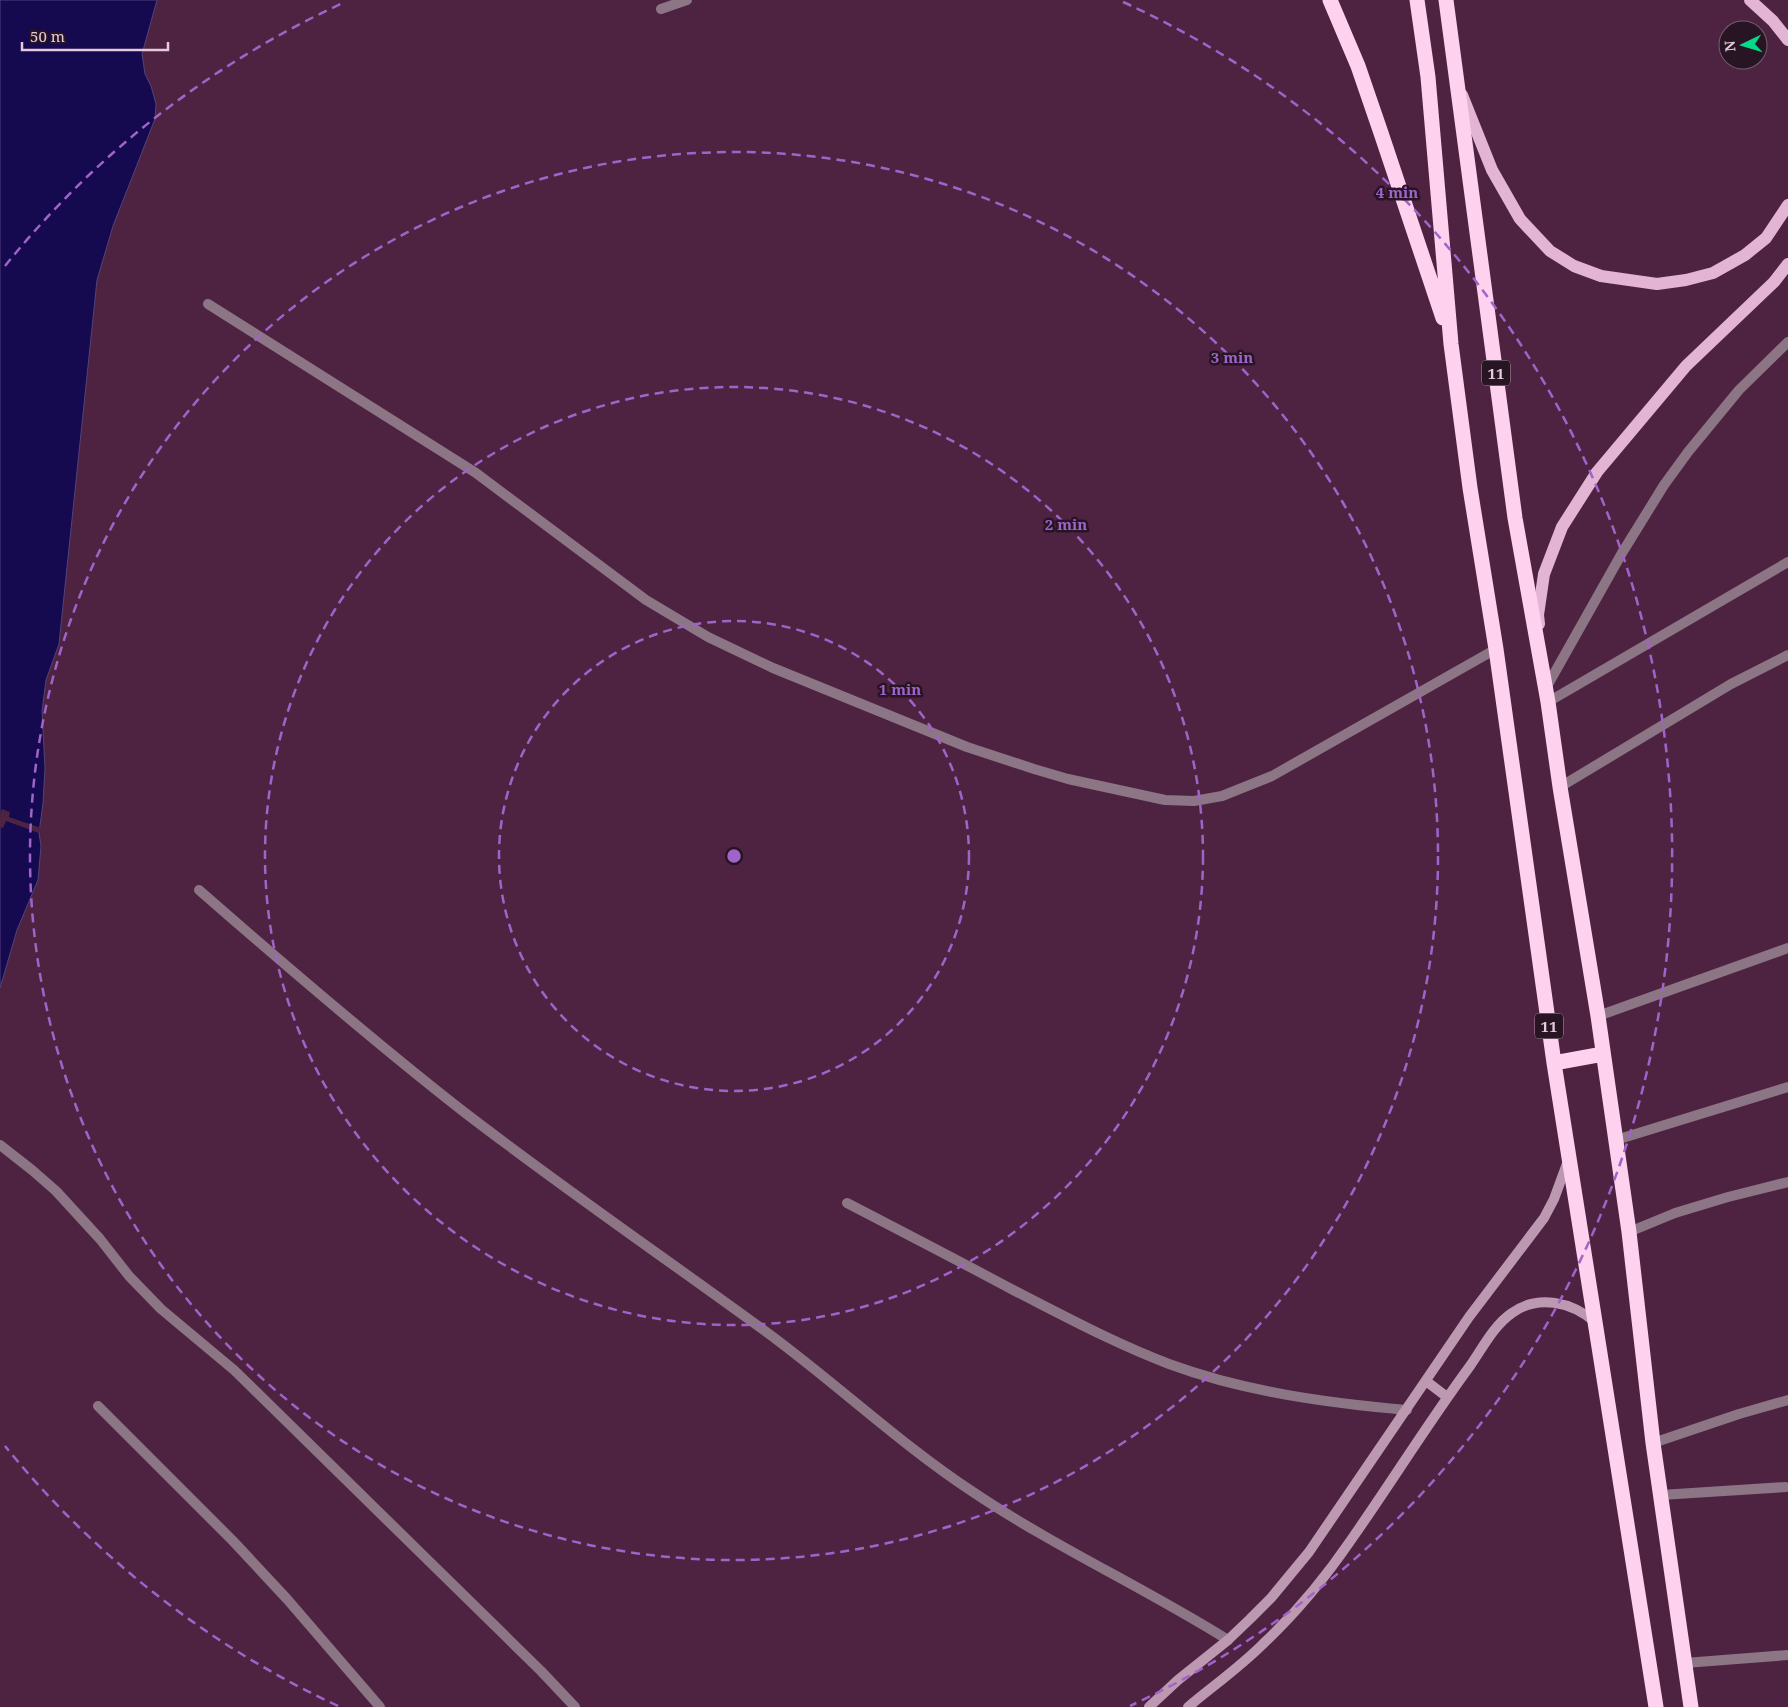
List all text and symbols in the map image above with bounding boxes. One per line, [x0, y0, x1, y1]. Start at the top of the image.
scale bar [22, 20, 169, 52]
north arrow [1718, 20, 1768, 70]
text: 50 m [30, 26, 65, 46]
text: N [1720, 40, 1739, 53]
text: 4 min [1376, 182, 1418, 202]
text: 3 min [1211, 347, 1253, 367]
road number: 11 [1482, 360, 1510, 386]
text: 2 min [1045, 514, 1087, 534]
text: 1 min [879, 679, 921, 699]
centre of rings [725, 847, 743, 865]
road number: 11 [1535, 1014, 1563, 1038]

